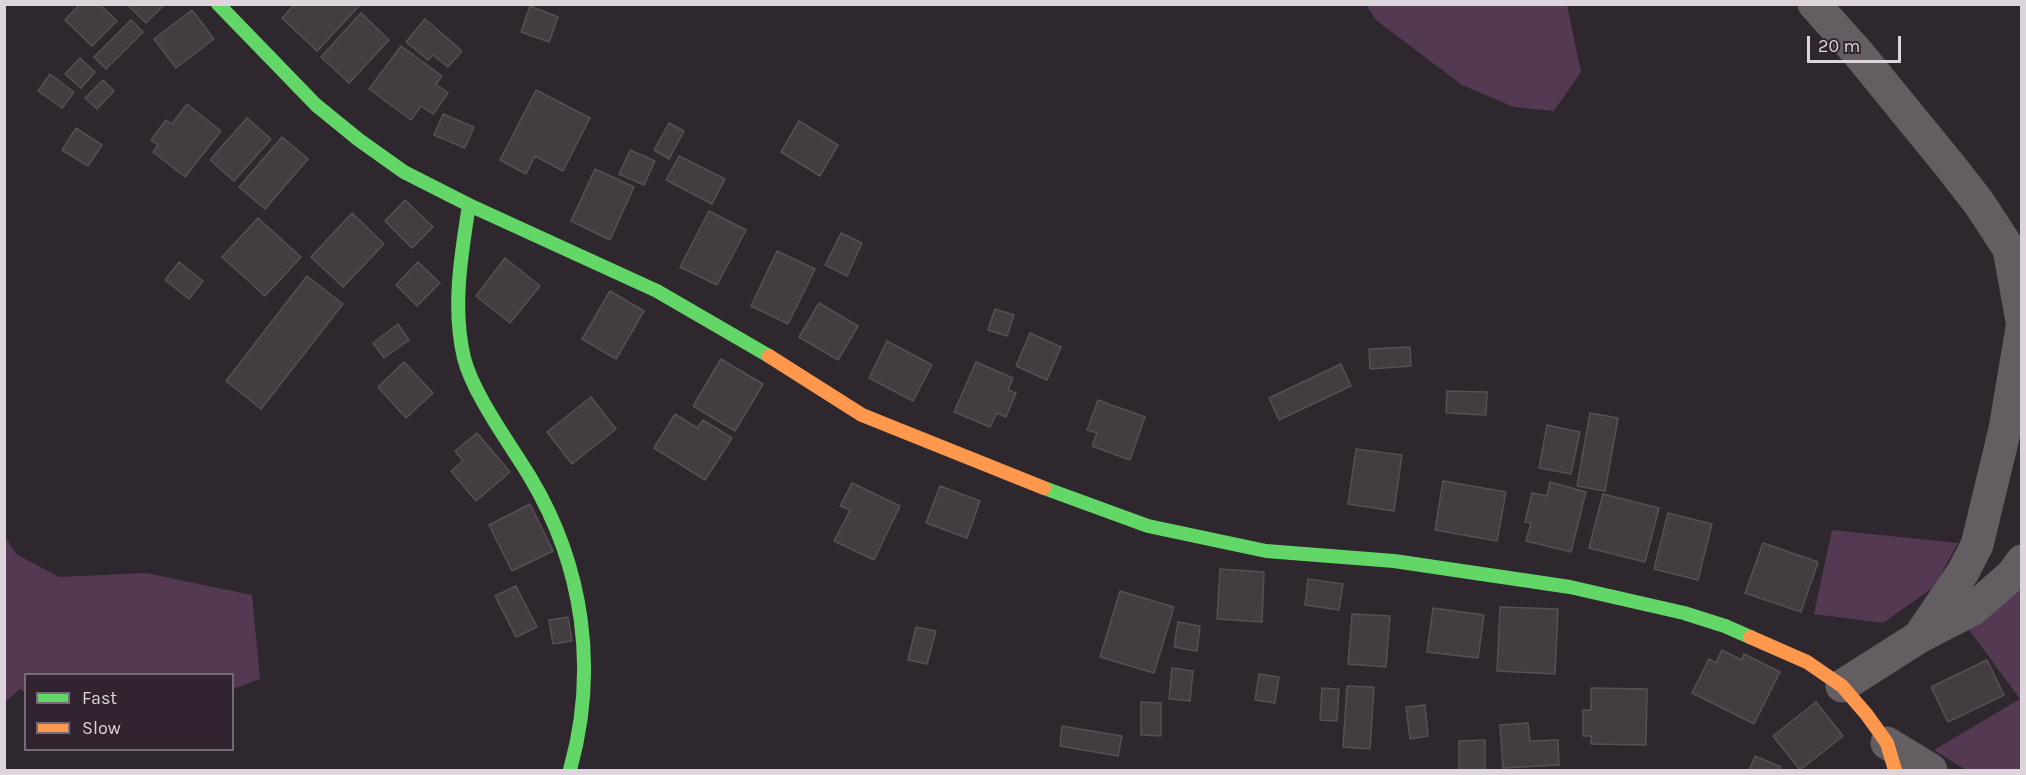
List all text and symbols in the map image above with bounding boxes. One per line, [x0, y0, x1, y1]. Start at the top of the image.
scale bar [1810, 24, 1904, 62]
text: 20 m [1818, 35, 1860, 57]
legend [24, 673, 234, 751]
text: Fast [82, 687, 117, 709]
text: Slow [82, 717, 121, 739]

